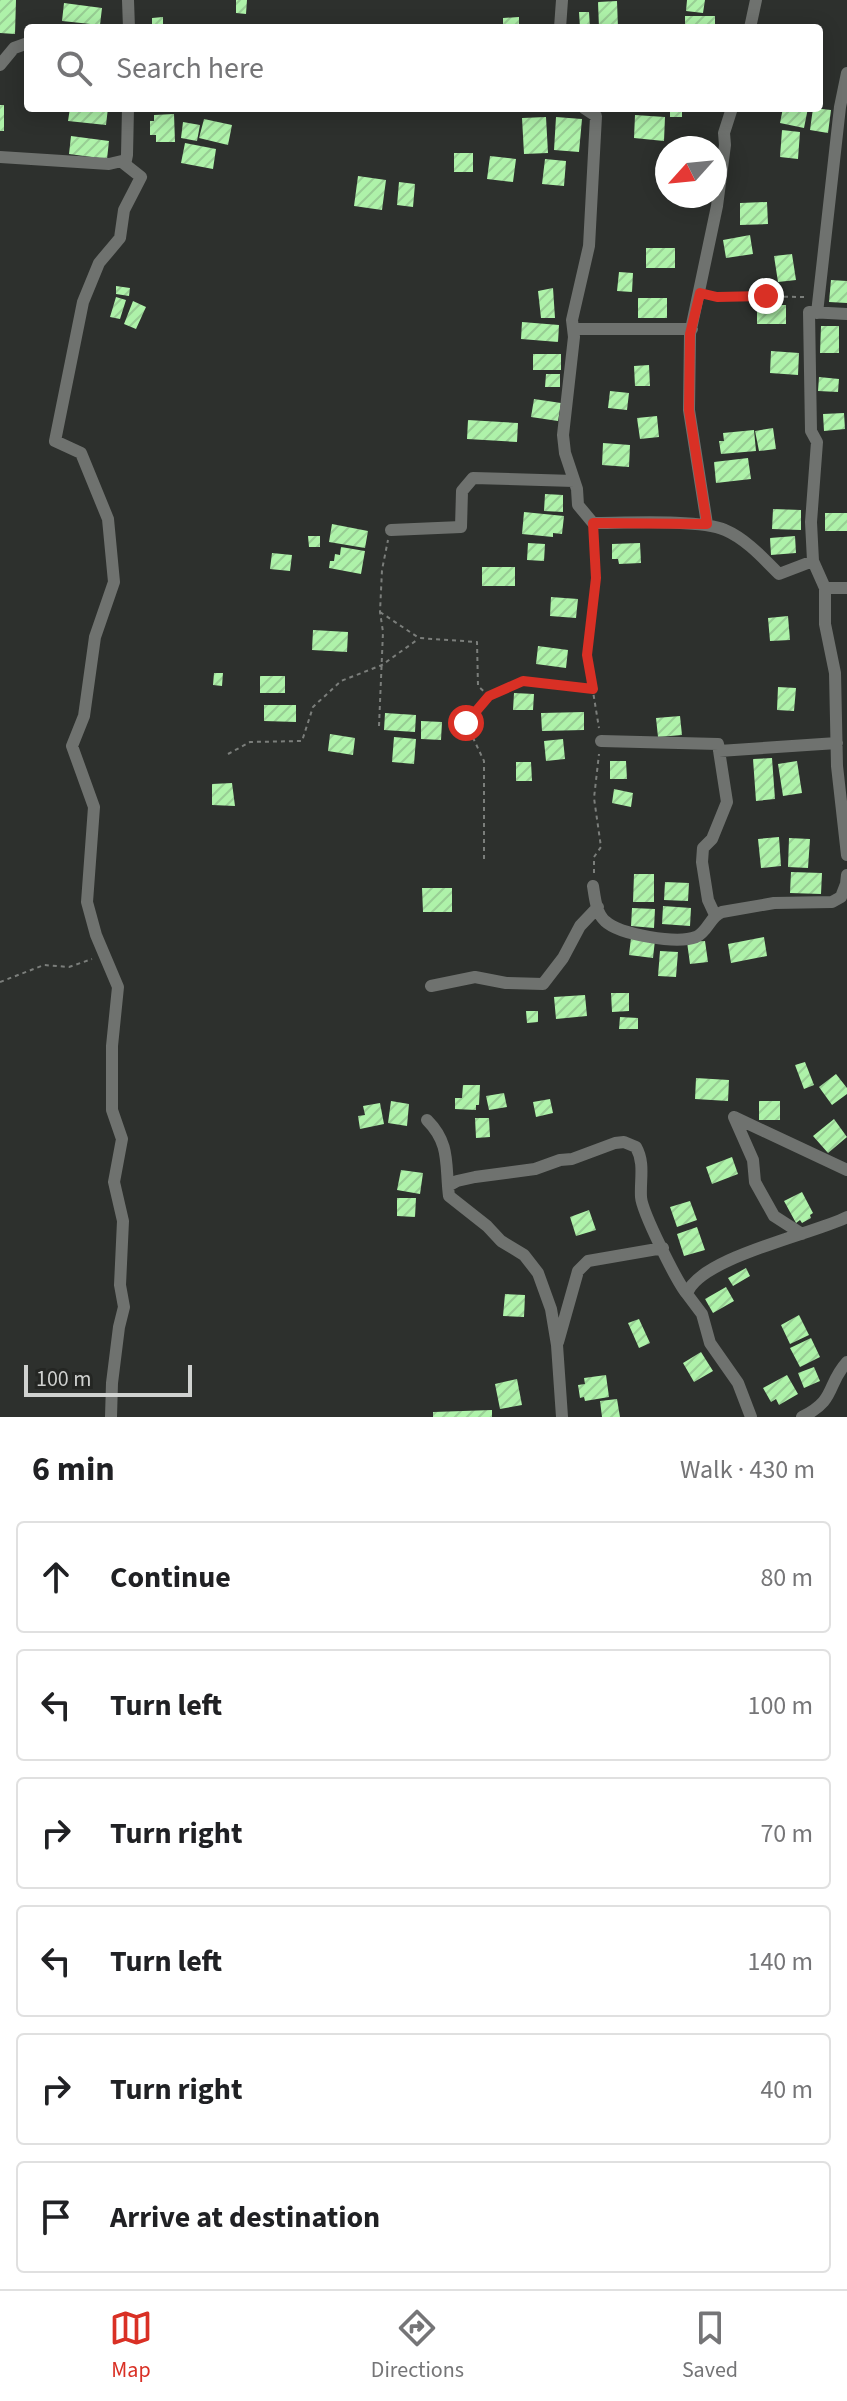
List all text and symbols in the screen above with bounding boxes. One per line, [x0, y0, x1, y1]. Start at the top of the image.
search box [24, 24, 823, 112]
icon: search [52, 46, 96, 90]
text: Search here [116, 47, 264, 90]
north arrow [655, 136, 727, 208]
route end [748, 278, 784, 314]
route start [448, 705, 484, 741]
scale bar [24, 1361, 192, 1397]
text: 100 m [36, 1363, 91, 1395]
text: 6 min [32, 1445, 115, 1494]
text: Walk · 430 m [680, 1451, 815, 1488]
icon: ahead [34, 1555, 78, 1599]
text: Continue [110, 1556, 231, 1599]
text: 80 m [760, 1559, 813, 1596]
icon: left [34, 1683, 78, 1727]
text: Turn left [110, 1684, 222, 1727]
text: 100 m [747, 1687, 813, 1724]
icon: right [34, 1811, 78, 1855]
text: Turn right [110, 1812, 242, 1855]
text: 70 m [760, 1815, 813, 1852]
icon: left [34, 1939, 78, 1983]
text: Turn left [110, 1940, 222, 1983]
text: 140 m [747, 1943, 813, 1980]
icon: right [34, 2067, 78, 2111]
text: Turn right [110, 2068, 242, 2111]
text: 40 m [760, 2071, 813, 2108]
icon: arrive [34, 2195, 78, 2239]
text: Arrive at destination [110, 2196, 380, 2239]
tab: Map [109, 2306, 153, 2386]
tab: Directions [371, 2306, 464, 2386]
tab: Saved [682, 2306, 738, 2386]

